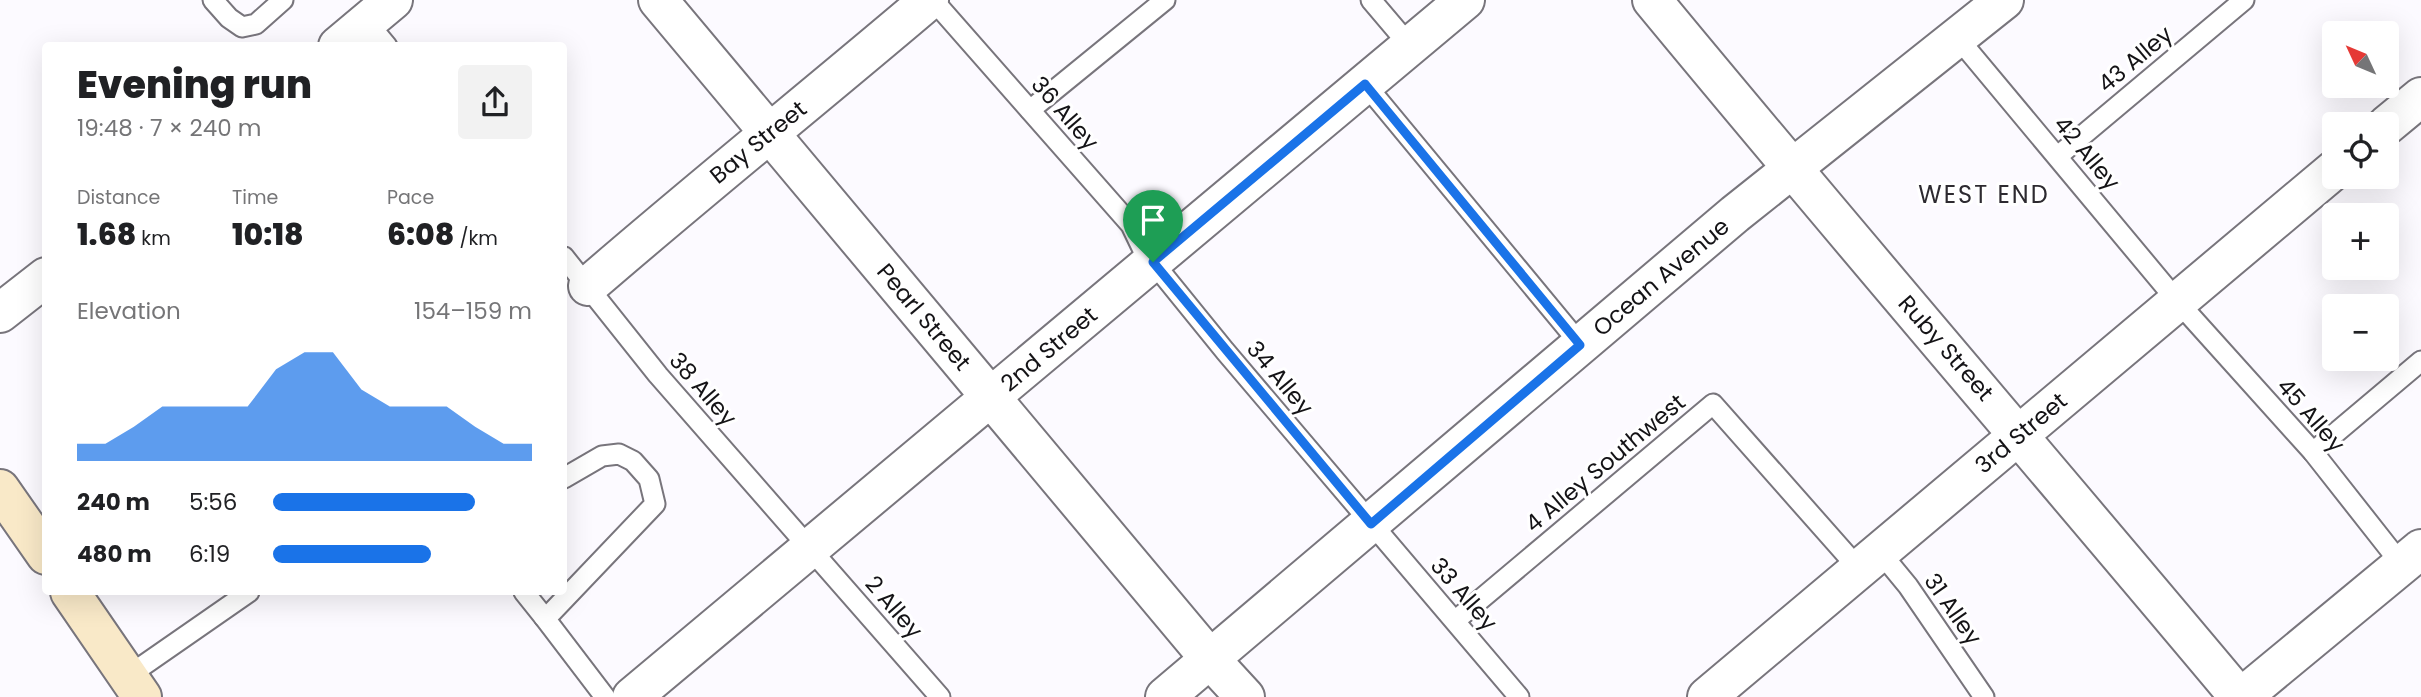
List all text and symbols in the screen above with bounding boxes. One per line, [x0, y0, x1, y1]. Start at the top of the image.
street label: 43 Alley [2091, 18, 2179, 100]
north arrow [2322, 21, 2399, 98]
map controls [2322, 21, 2399, 371]
text: Evening run [77, 58, 312, 111]
button: share [458, 65, 532, 139]
street label: 36 Alley [1024, 69, 1106, 157]
street label: Bay Street [703, 93, 813, 191]
street label: 42 Alley [2047, 109, 2128, 197]
text: 19:48 · 7 × 240 m [77, 112, 261, 144]
button: locate [2322, 112, 2399, 189]
district label: WEST END [1918, 178, 2050, 211]
text: Distance [77, 184, 160, 211]
text: Time [232, 184, 278, 211]
text: Pace [387, 184, 434, 211]
pin [1123, 190, 1183, 262]
icon: arrive [1134, 201, 1172, 239]
button: + [2322, 203, 2399, 280]
street label: Ocean Avenue [1586, 210, 1736, 344]
text: 1.68 [77, 213, 136, 256]
text: 10:18 [232, 213, 304, 256]
text: 6:08 [387, 213, 454, 256]
text: km [136, 225, 171, 252]
text: /km [454, 225, 498, 252]
street label: Pearl Street [870, 257, 978, 377]
street label: Ruby Street [1891, 288, 2001, 408]
button: − [2322, 294, 2399, 371]
text: Elevation [77, 295, 181, 327]
text: 154–159 m [414, 295, 532, 327]
street label: 2nd Street [994, 299, 1104, 399]
street label: 34 Alley [1239, 334, 1321, 422]
street label: 38 Alley [662, 345, 744, 433]
street label: 45 Alley [2270, 371, 2352, 459]
street label: 3rd Street [1968, 385, 2074, 481]
street label: 4 Alley Southwest [1518, 386, 1692, 540]
text: 240 m [77, 486, 150, 518]
text: 5:56 [189, 486, 237, 518]
text: 480 m [77, 538, 152, 570]
text: 6:19 [189, 538, 230, 570]
street label: 33 Alley [1423, 551, 1505, 637]
street label: 31 Alley [1917, 567, 1989, 651]
street label: 2 Alley [858, 569, 930, 645]

